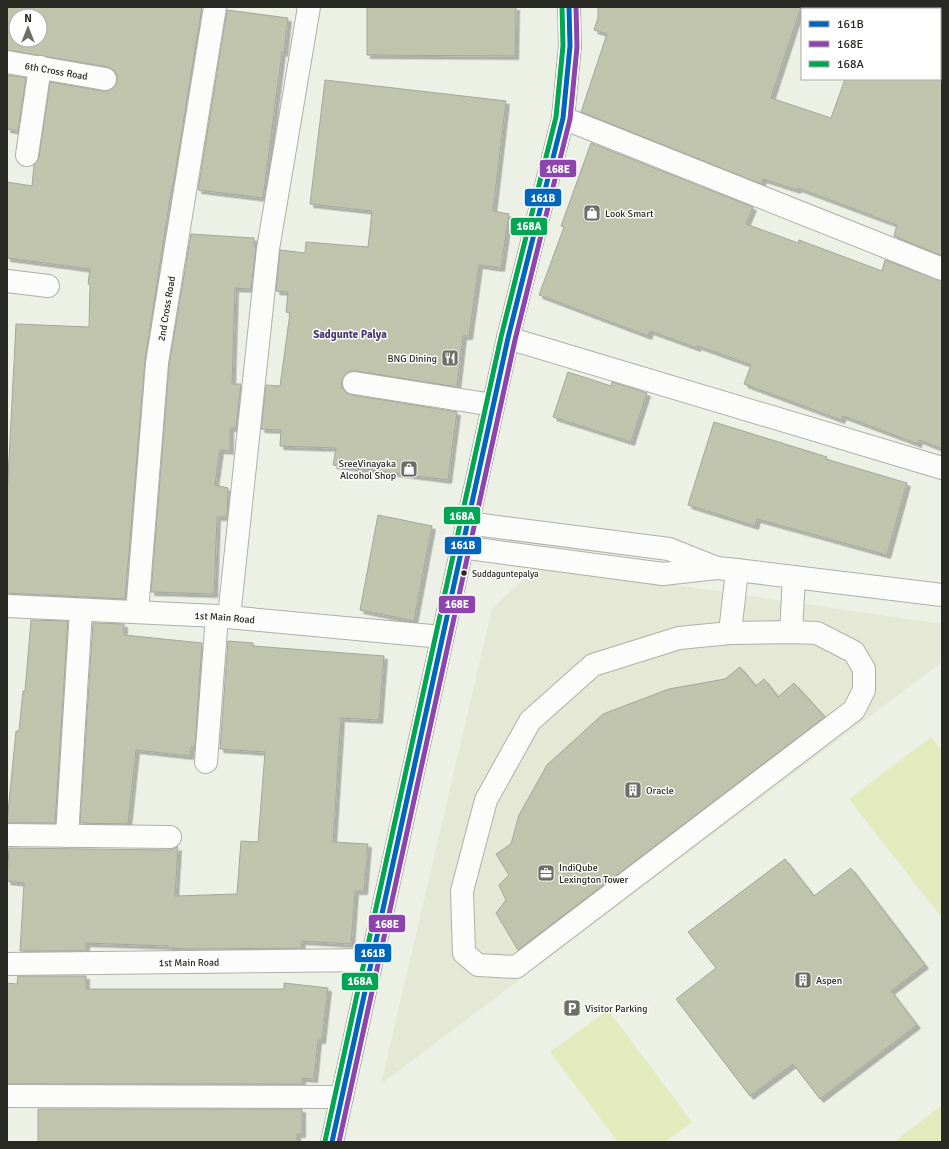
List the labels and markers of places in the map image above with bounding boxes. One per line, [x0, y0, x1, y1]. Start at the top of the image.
shop icon: Look Smart [582, 203, 602, 223]
place label: Look Smart [605, 208, 654, 220]
restaurant icon: BNG Dining [440, 348, 460, 368]
place label: BNG Dining [387, 353, 437, 365]
place label: SreeVinayaka Alcohol Shop [338, 458, 396, 482]
shop icon: SreeVinayaka Alcohol Shop [399, 459, 419, 479]
marker: Suddaguntepalya [459, 568, 469, 578]
place label: Suddaguntepalya [472, 569, 539, 580]
building icon: Oracle [623, 780, 643, 800]
place label: Oracle [646, 785, 674, 797]
place label: IndiQube Lexington Tower [559, 862, 629, 886]
office icon: IndiQube Lexington Tower [536, 863, 556, 883]
building icon: Aspen [793, 970, 813, 990]
place label: Aspen [816, 975, 842, 987]
parking icon: Visitor Parking [562, 998, 582, 1018]
place label: Visitor Parking [585, 1003, 648, 1015]

